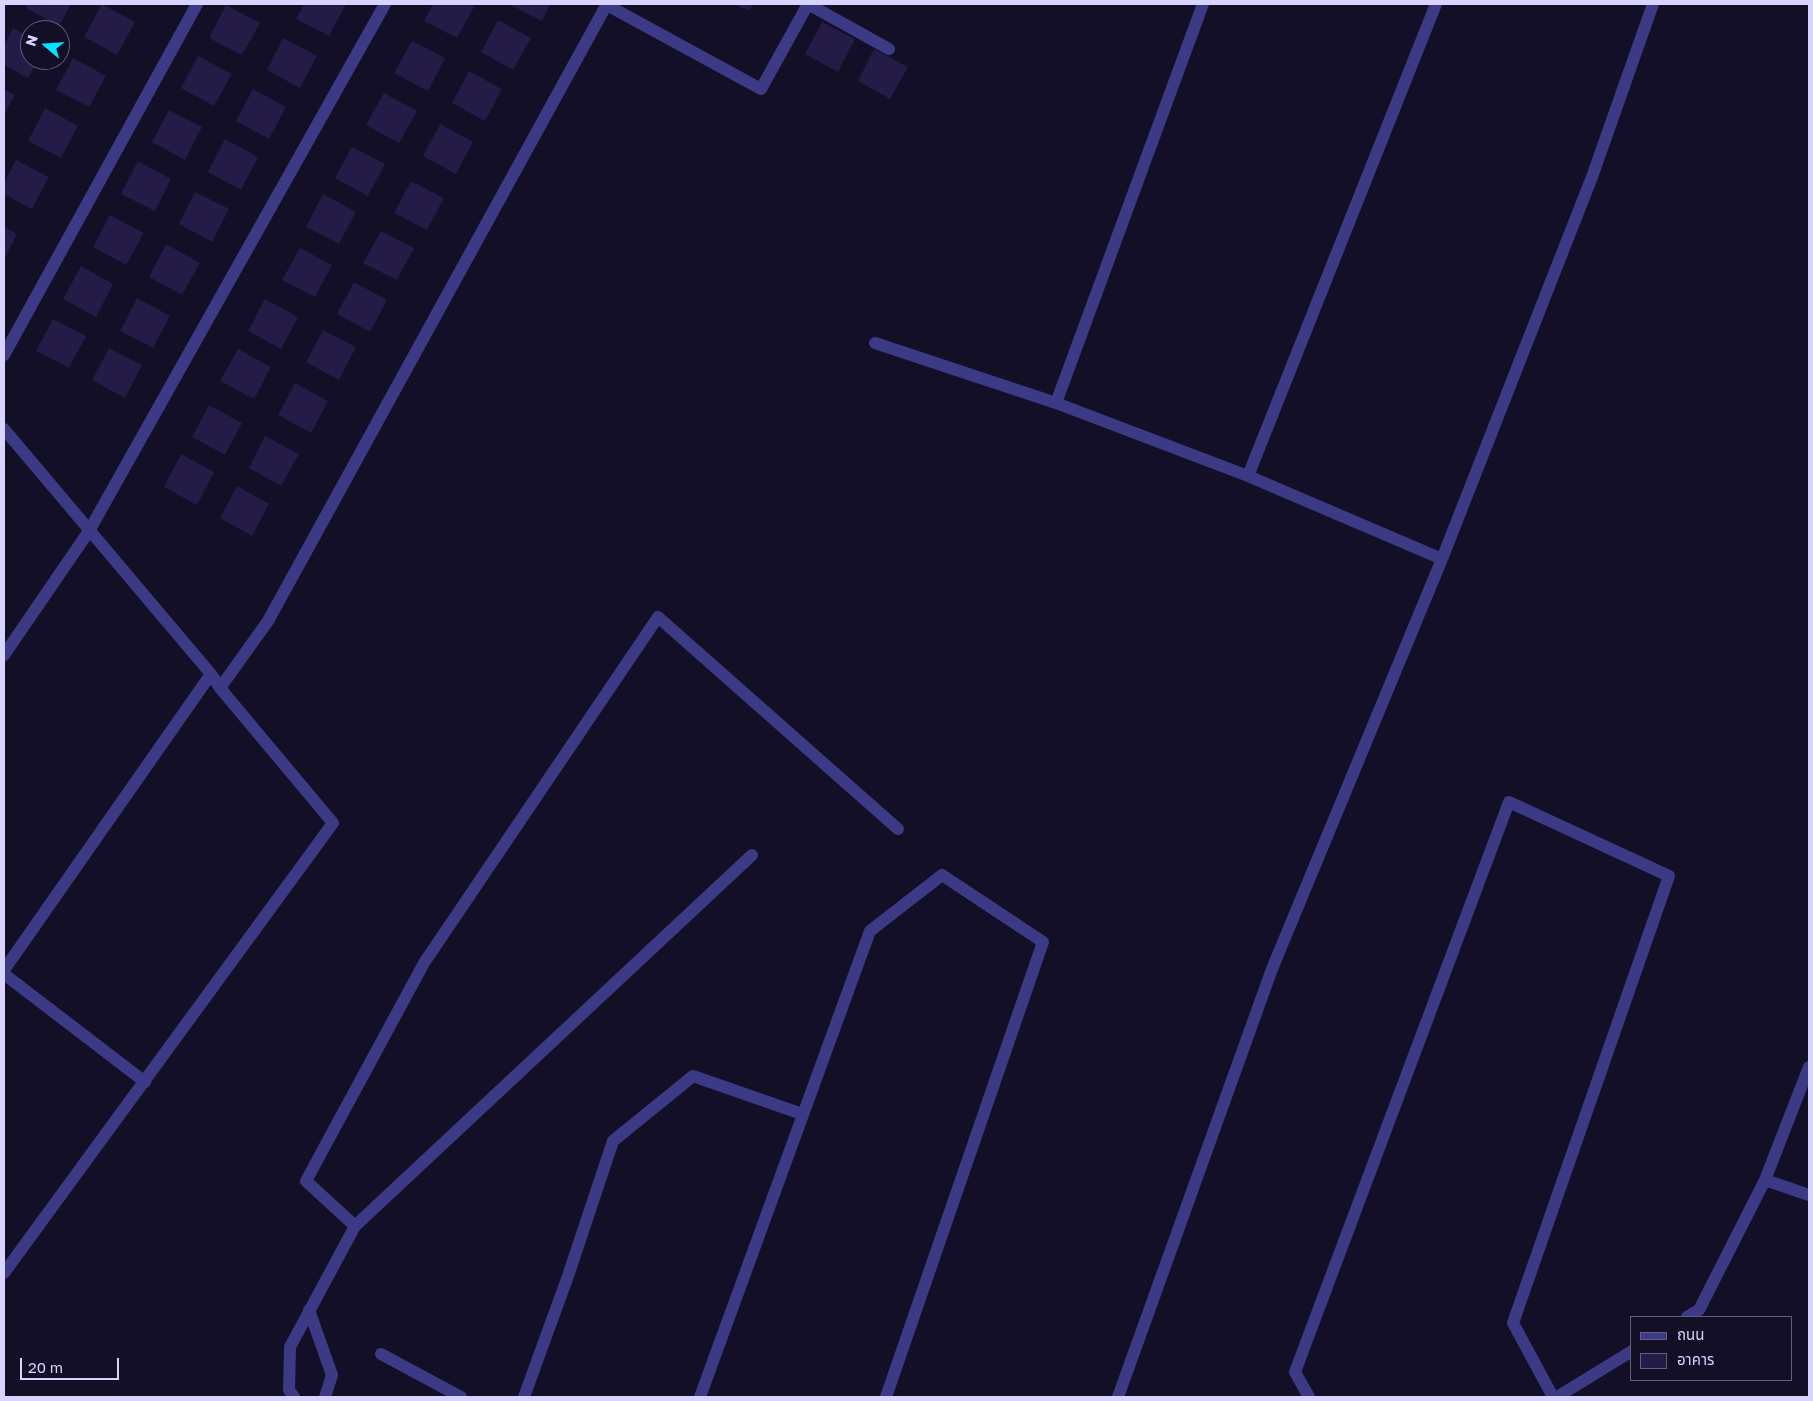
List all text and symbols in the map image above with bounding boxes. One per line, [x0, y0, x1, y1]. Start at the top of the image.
north arrow [20, 20, 70, 70]
text: N [21, 33, 41, 48]
legend [1630, 1316, 1793, 1381]
text: ถนน [1677, 1325, 1704, 1343]
scale bar [22, 1348, 121, 1380]
text: อาคาร [1677, 1350, 1714, 1368]
text: 20 m [28, 1358, 63, 1376]

